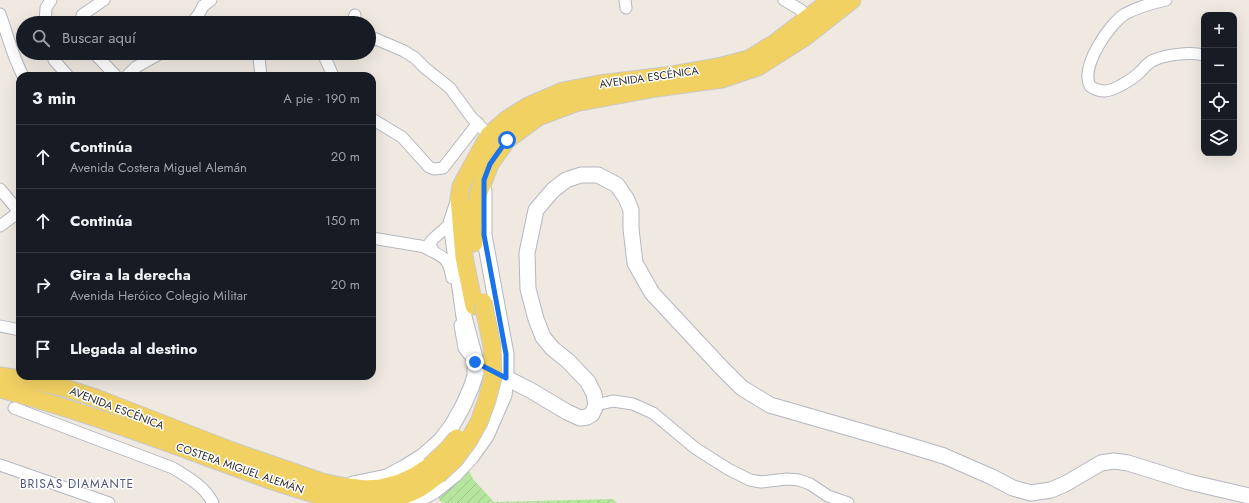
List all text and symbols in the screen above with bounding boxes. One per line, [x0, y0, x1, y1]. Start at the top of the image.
map controls [1201, 12, 1237, 156]
button: + [1201, 12, 1237, 48]
search box [16, 16, 376, 60]
icon: search [30, 27, 52, 49]
text: Buscar aquí [62, 27, 136, 49]
button: − [1201, 48, 1237, 84]
street label: AVENIDA ESCÉNICA [598, 62, 700, 92]
button: locate [1201, 84, 1237, 120]
text: 3 min [32, 86, 76, 110]
text: A pie · 190 m [283, 89, 360, 108]
button: layers [1201, 120, 1237, 156]
route start [498, 131, 516, 149]
text: Continúa [70, 136, 132, 158]
icon: ahead [32, 146, 54, 168]
text: 20 m [331, 147, 360, 166]
text: Avenida Costera Miguel Alemán [70, 158, 247, 177]
icon: ahead [32, 210, 54, 232]
text: Continúa [70, 210, 132, 232]
text: 150 m [325, 211, 360, 230]
text: Gira a la derecha [70, 264, 191, 286]
icon: right [32, 274, 54, 296]
text: 20 m [331, 275, 360, 294]
text: Avenida Heróico Colegio Militar [70, 286, 247, 305]
icon: arrive [32, 338, 54, 360]
text: Llegada al destino [70, 338, 197, 360]
route end [466, 353, 484, 371]
street label: AVENIDA ESCÉNICA [67, 383, 167, 434]
street label: COSTERA MIGUEL ALEMÁN [174, 439, 306, 497]
district label: BRISAS DIAMANTE [20, 475, 134, 493]

